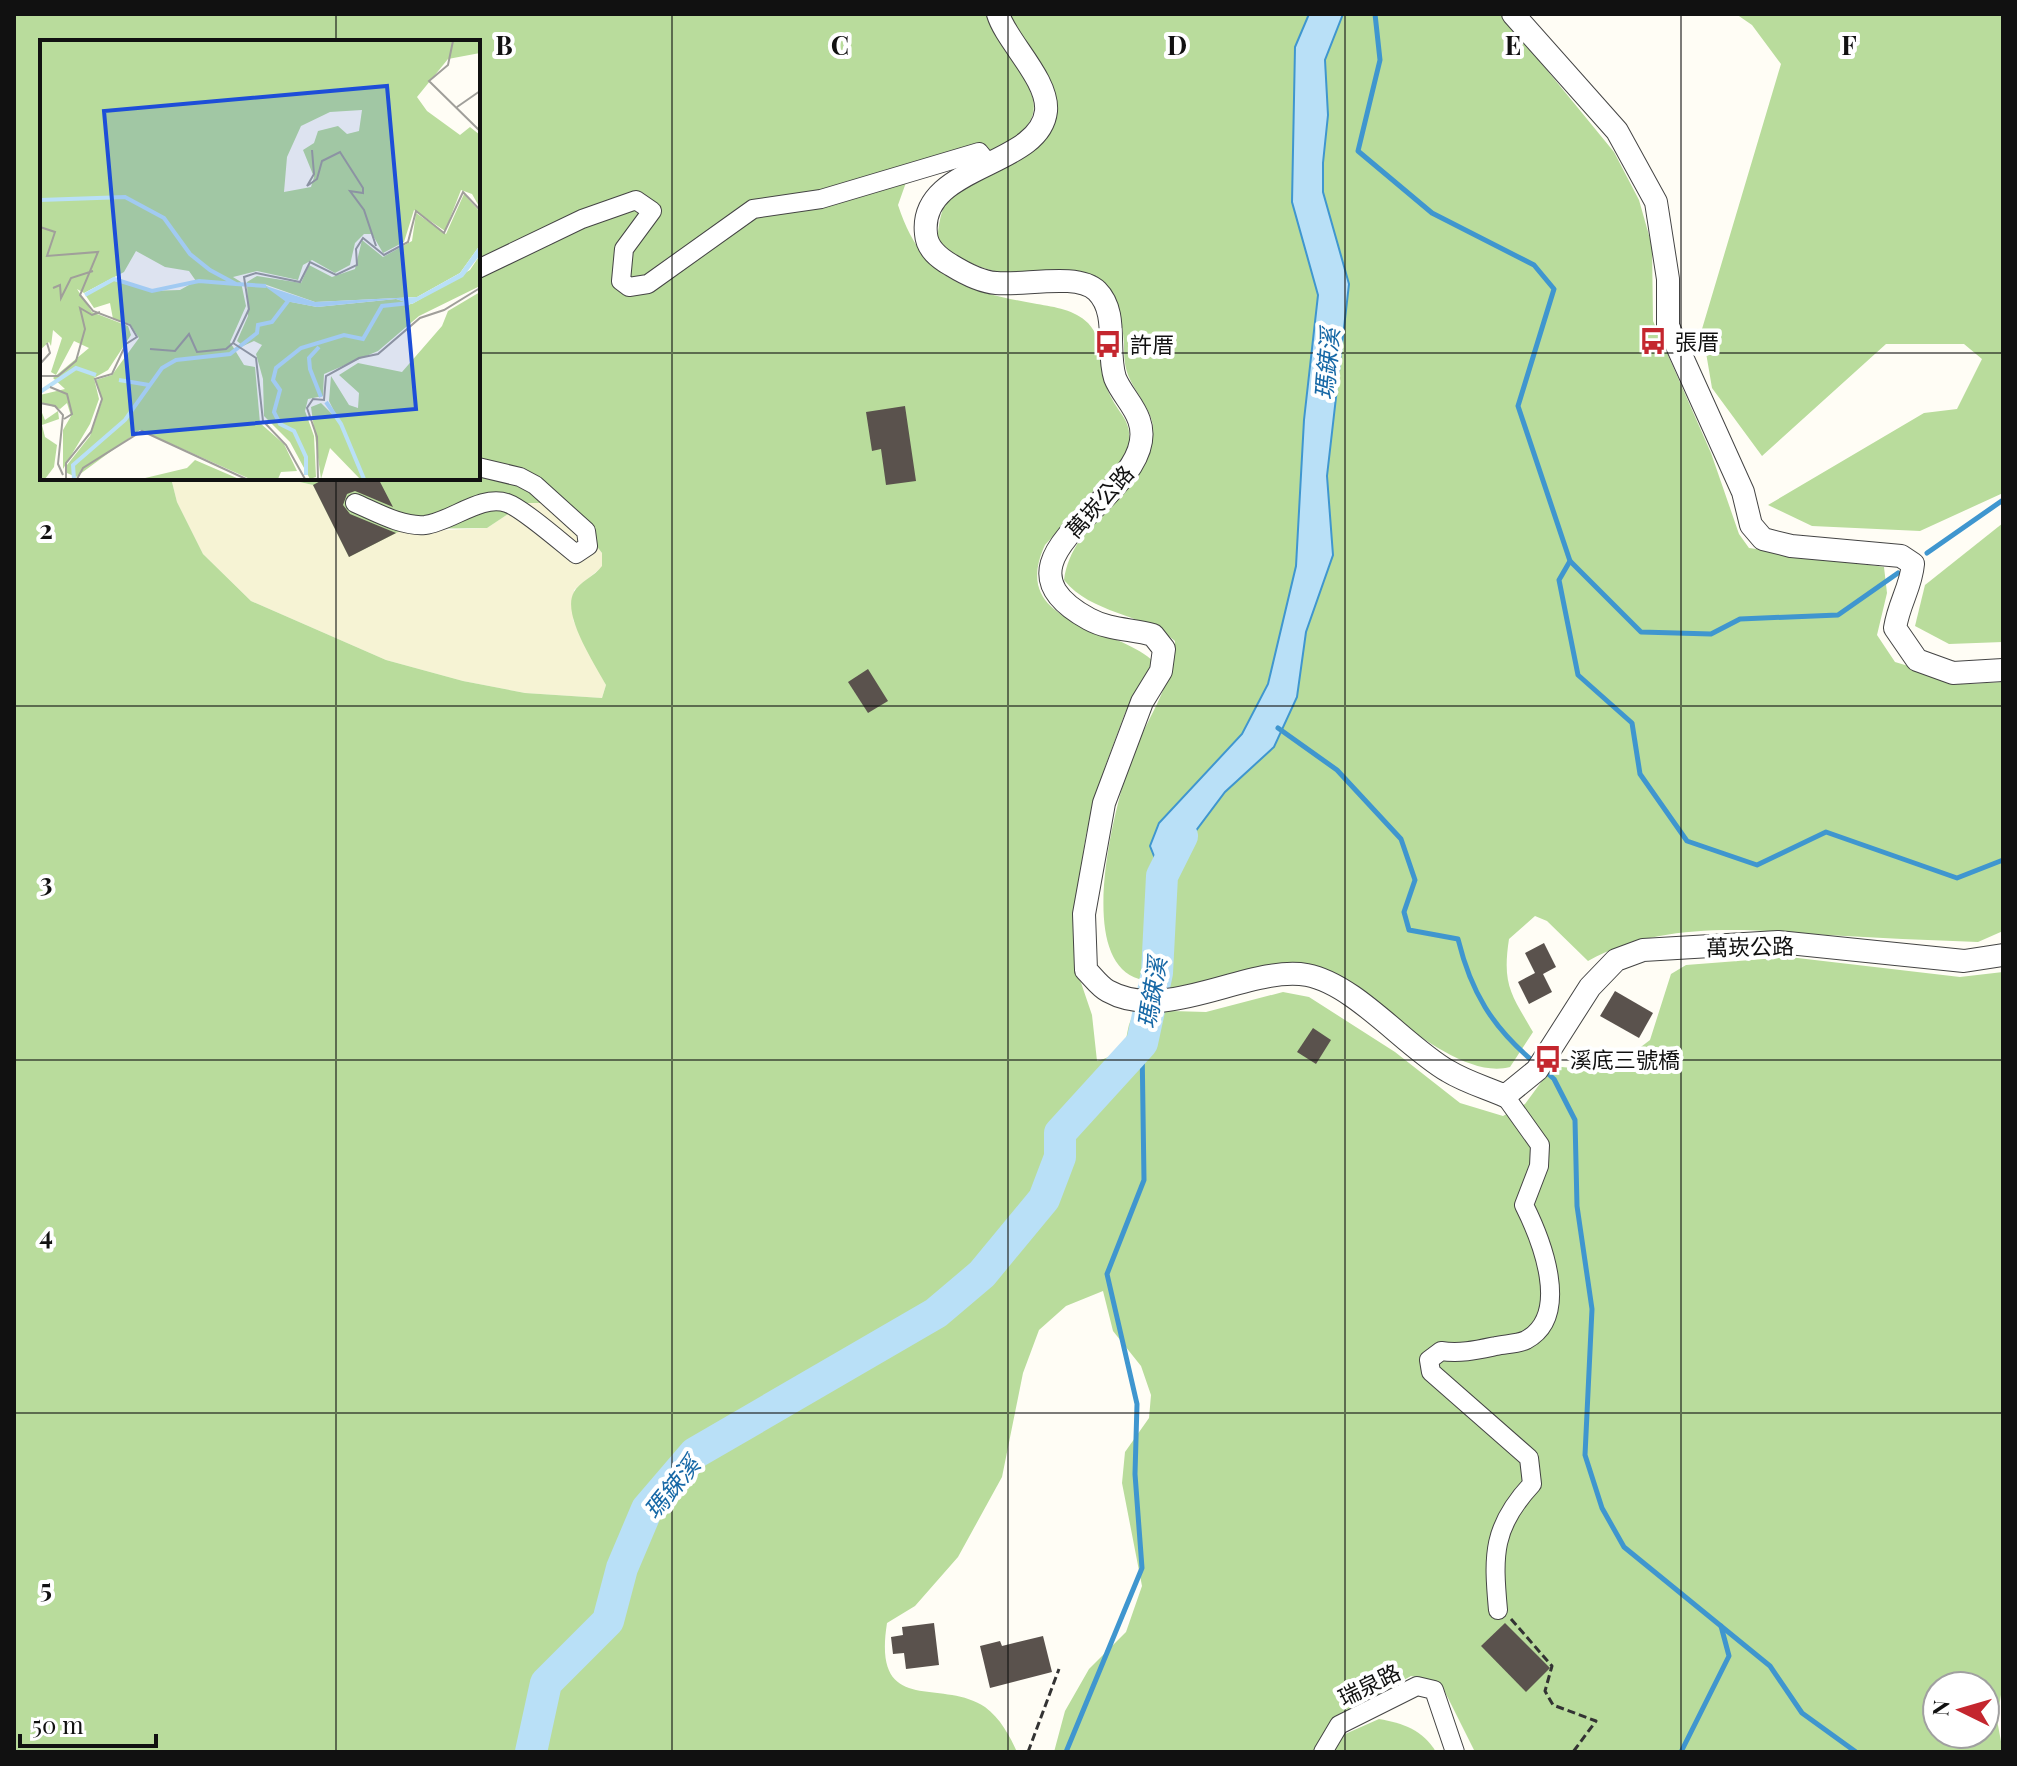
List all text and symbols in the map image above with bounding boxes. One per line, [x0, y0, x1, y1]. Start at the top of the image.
text: B [495, 27, 513, 62]
text: C [831, 27, 849, 62]
text: D [1167, 27, 1187, 62]
text: E [1505, 27, 1521, 62]
text: F [1841, 27, 1857, 62]
inset map [40, 40, 480, 480]
water label: 瑪鋉溪 [1307, 324, 1345, 401]
bus stop icon: 張厝 [1638, 326, 1668, 356]
place label: 張厝 [1675, 326, 1719, 356]
bus stop icon: 許厝 [1093, 329, 1123, 359]
place label: 許厝 [1130, 329, 1174, 359]
street label: 萬崁公路 [1058, 458, 1140, 544]
text: 2 [39, 511, 53, 546]
text: 3 [40, 864, 52, 899]
street label: 萬崁公路 [1706, 930, 1794, 962]
water label: 瑪鋉溪 [1130, 952, 1173, 1031]
bus stop icon: 溪底三號橋 [1533, 1044, 1563, 1074]
place label: 溪底三號橋 [1570, 1044, 1680, 1074]
text: 4 [39, 1217, 53, 1252]
water label: 瑪鋉溪 [636, 1447, 708, 1525]
text: 5 [40, 1570, 52, 1605]
street label: 瑞泉路 [1333, 1656, 1405, 1712]
north arrow [1921, 1670, 2001, 1750]
scale bar [20, 1698, 156, 1748]
text: N [1924, 1699, 1956, 1717]
text: 50 m [32, 1708, 84, 1740]

